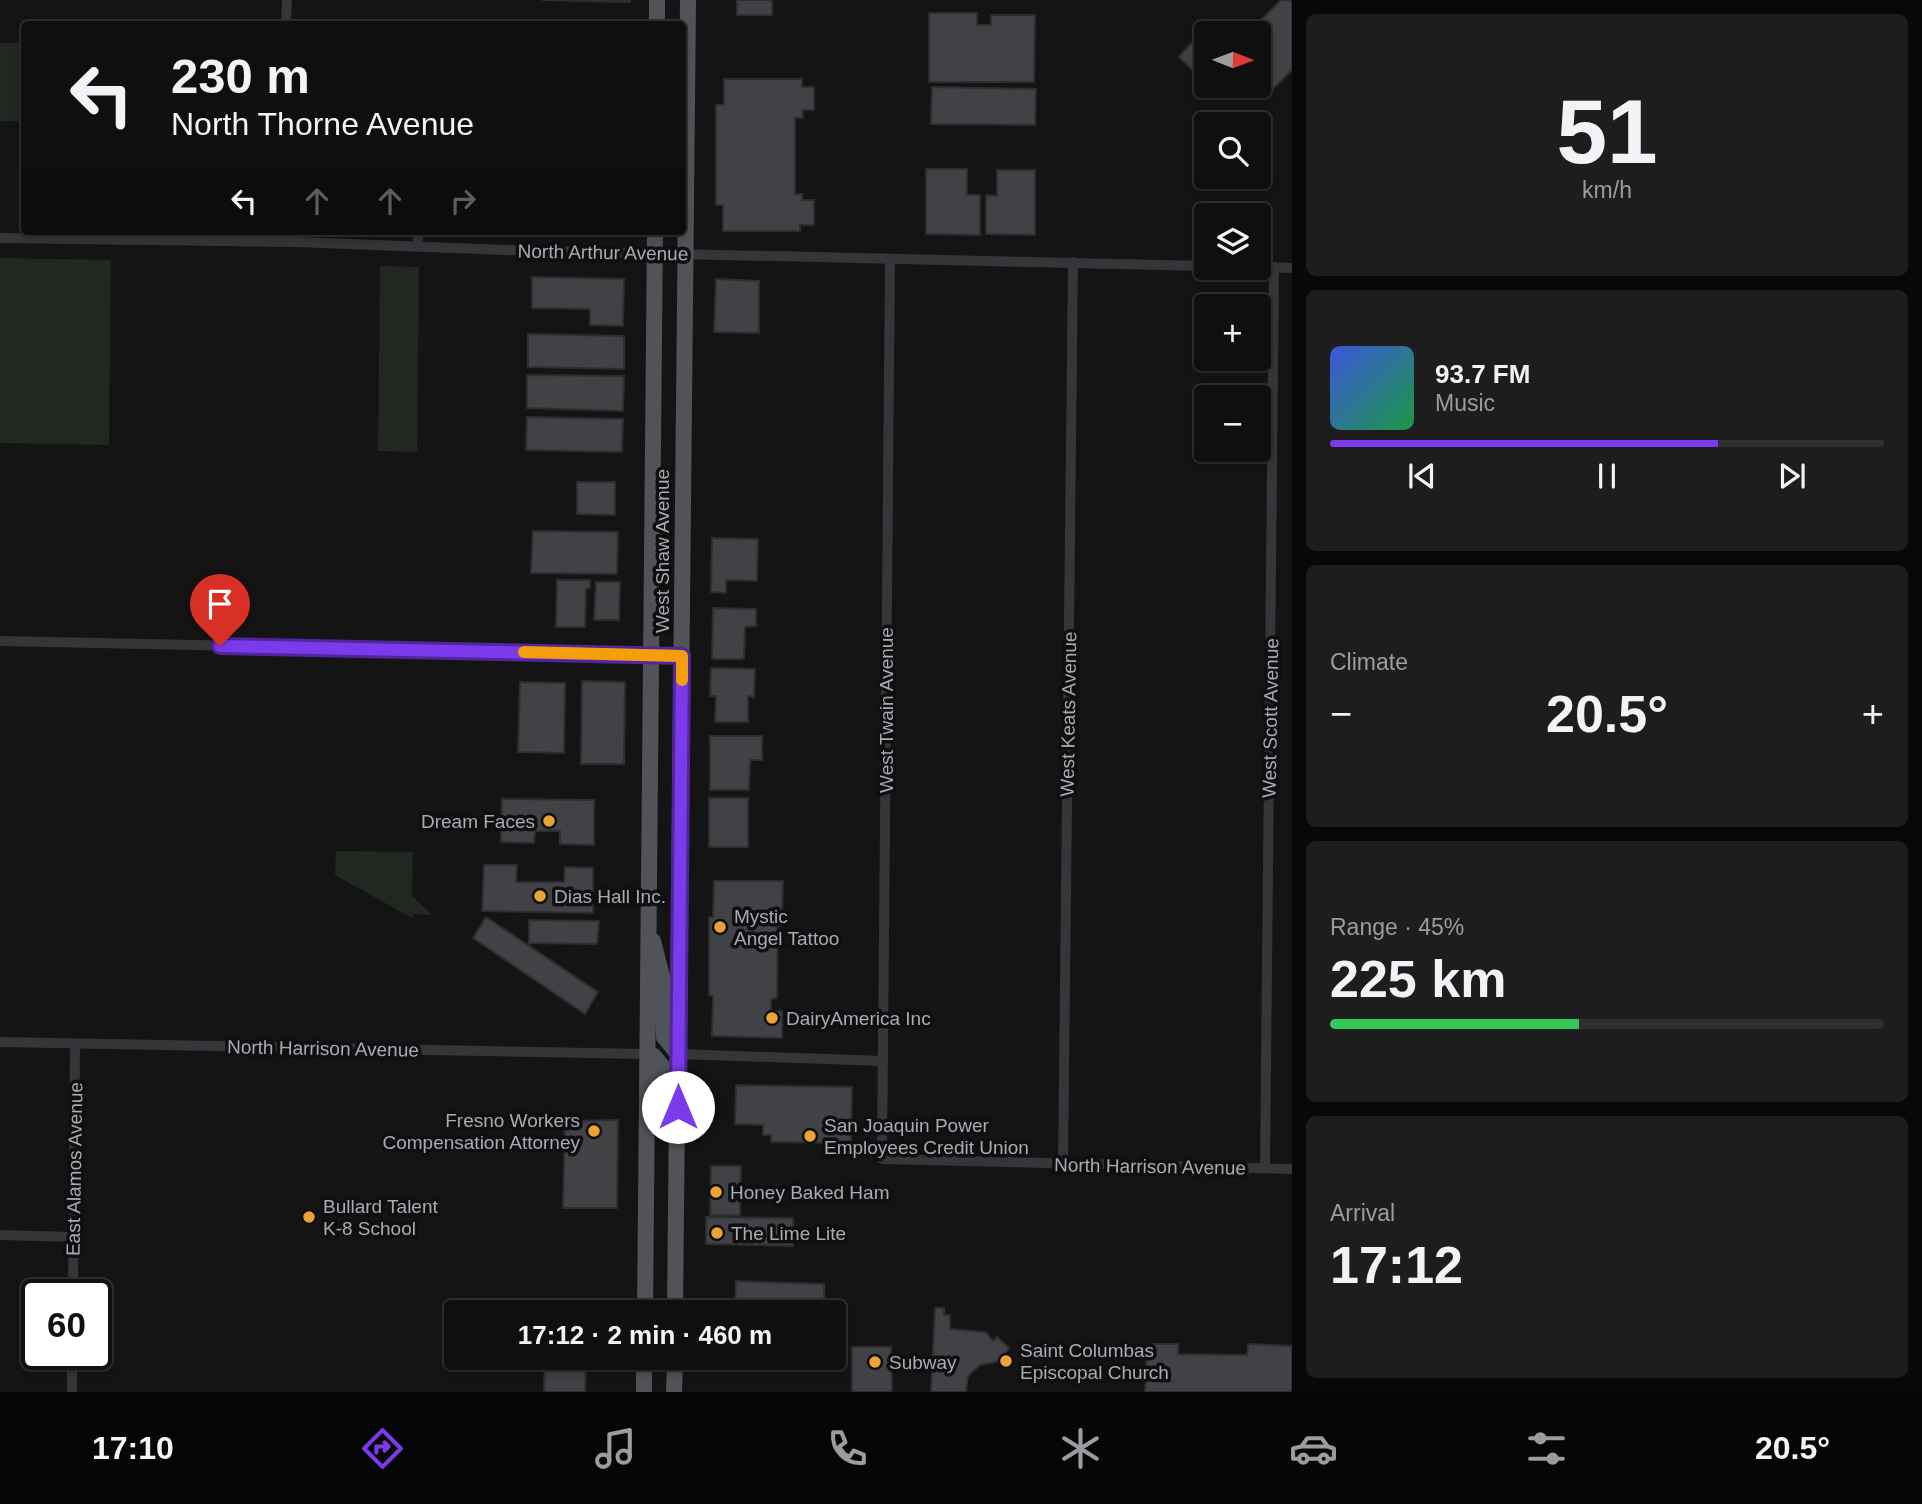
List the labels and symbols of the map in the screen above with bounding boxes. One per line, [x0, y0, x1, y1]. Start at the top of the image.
north arrow [1194, 21, 1270, 98]
street label: North Arthur Avenue [517, 241, 689, 264]
street label: West Shaw Avenue [652, 469, 673, 633]
pin [190, 574, 250, 646]
street label: West Twain Avenue [876, 627, 897, 793]
street label: West Keats Avenue [1057, 631, 1080, 797]
street label: West Scott Avenue [1259, 638, 1282, 798]
place label: Dream Faces [421, 811, 535, 832]
marker: Dream Faces [541, 813, 557, 829]
place label: Dias Hall Inc. [554, 886, 666, 907]
marker: Dias Hall Inc. [532, 888, 548, 904]
place label: Mystic Angel Tattoo [734, 906, 839, 949]
marker: Mystic Angel Tattoo [712, 919, 728, 935]
place label: DairyAmerica Inc [786, 1008, 931, 1029]
marker: DairyAmerica Inc [764, 1010, 780, 1026]
street label: North Harrison Avenue [227, 1036, 419, 1061]
position arrow [641, 1070, 715, 1144]
street label: East Alamos Avenue [62, 1082, 87, 1256]
place label: Fresno Workers Compensation Attorney [382, 1110, 580, 1153]
place label: San Joaquin Power Employees Credit Union [824, 1115, 1029, 1158]
marker: Fresno Workers Compensation Attorney [586, 1123, 602, 1139]
marker: San Joaquin Power Employees Credit Union [802, 1128, 818, 1144]
street label: North Harrison Avenue [1054, 1154, 1246, 1179]
place label: Honey Baked Ham [730, 1182, 889, 1203]
marker: Honey Baked Ham [708, 1184, 724, 1200]
place label: Bullard Talent K-8 School [323, 1196, 439, 1239]
marker: Bullard Talent K-8 School [301, 1209, 317, 1225]
place label: The Lime Lite [731, 1223, 846, 1244]
marker: The Lime Lite [709, 1225, 725, 1241]
speed limit sign: 60 [21, 1279, 112, 1370]
place label: Saint Columbas Episcopal Church [1020, 1340, 1169, 1383]
place label: Subway [889, 1352, 957, 1373]
marker: Saint Columbas Episcopal Church [998, 1353, 1014, 1369]
marker: Subway [867, 1354, 883, 1370]

